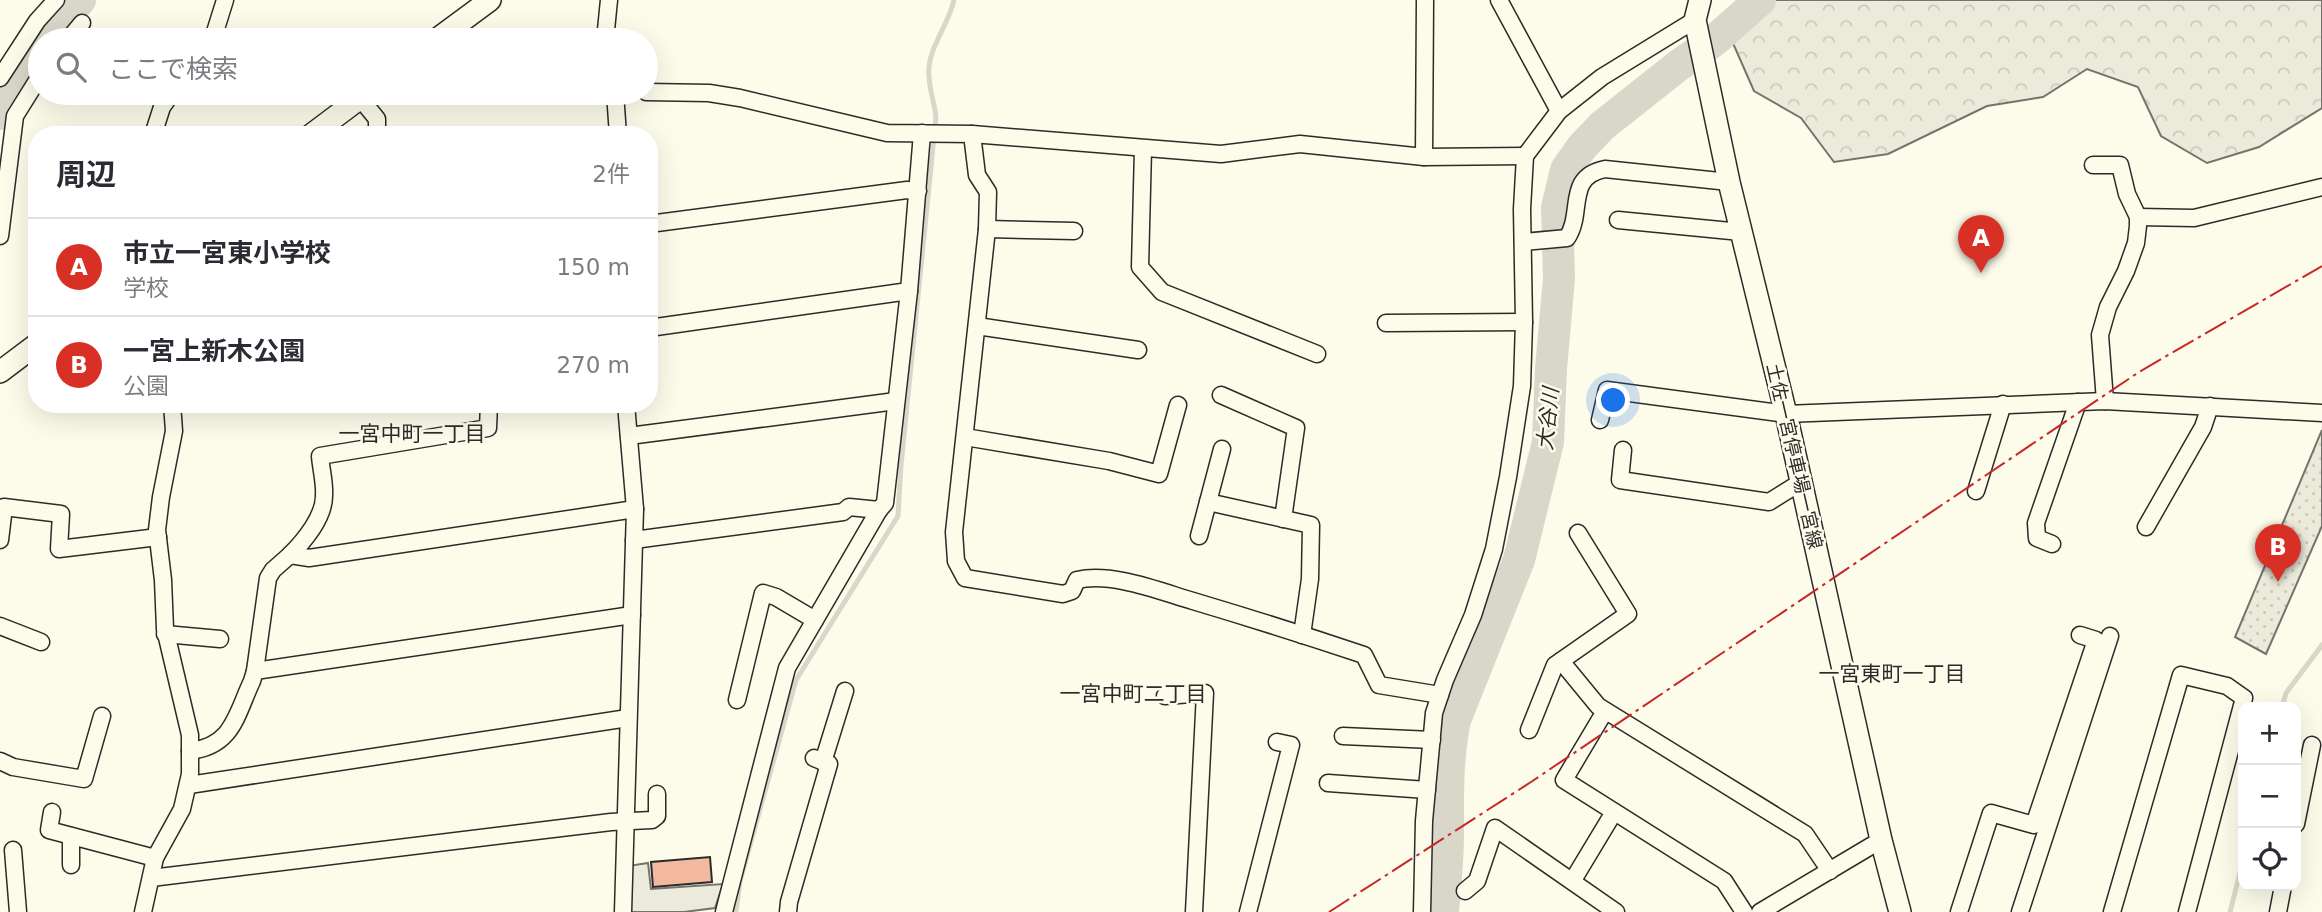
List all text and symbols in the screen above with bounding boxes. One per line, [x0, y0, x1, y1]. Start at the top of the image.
search box [28, 28, 658, 105]
icon: search [52, 48, 90, 86]
text: ここで検索 [108, 54, 238, 84]
text: 周辺 [56, 157, 116, 192]
text: 2件 [592, 161, 630, 187]
pin: A [1958, 215, 2004, 273]
text: 市立一宮東小学校 [123, 238, 331, 268]
text: A [70, 254, 88, 280]
text: 150 m [556, 254, 630, 280]
text: 学校 [123, 275, 169, 301]
text: 一宮上新木公園 [123, 336, 305, 366]
text: B [70, 352, 88, 378]
text: 270 m [556, 352, 630, 378]
street label: 土佐一宮停車場一宮線 [1763, 361, 1827, 551]
text: 公園 [123, 373, 169, 399]
your location [1596, 383, 1630, 417]
water label: 大谷川 [1533, 384, 1563, 452]
district label: 一宮中町一丁目 [339, 422, 486, 446]
pin: B [2255, 524, 2301, 582]
district label: 一宮東町一丁目 [1819, 662, 1966, 686]
district label: 一宮中町二丁目 [1060, 682, 1207, 706]
map controls [2238, 702, 2301, 891]
button: + [2238, 702, 2301, 765]
button: − [2238, 765, 2301, 828]
button: locate [2238, 828, 2301, 891]

